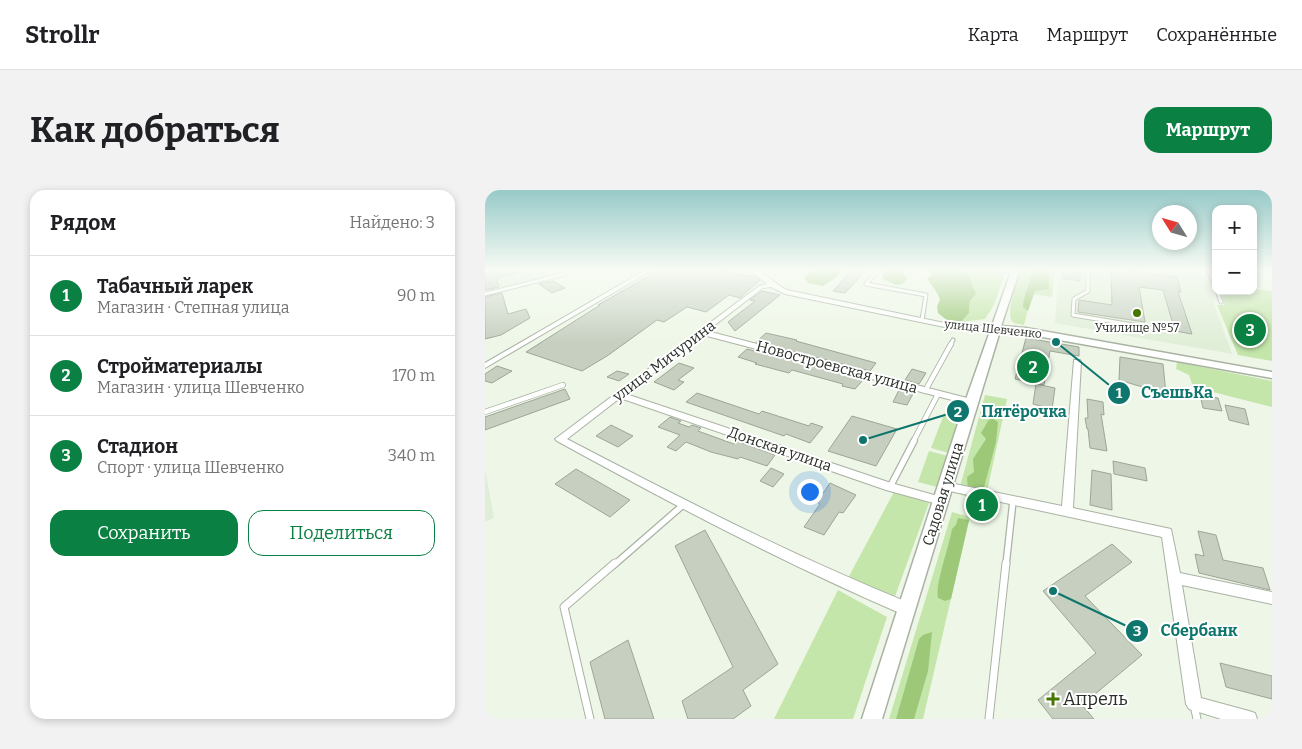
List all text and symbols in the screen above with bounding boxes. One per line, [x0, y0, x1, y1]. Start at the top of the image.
text: Strollr [25, 21, 100, 49]
text: Карта [968, 24, 1019, 46]
text: Маршрут [1047, 24, 1128, 46]
text: Сохранённые [1156, 24, 1277, 46]
button: Маршрут [1144, 107, 1272, 153]
text: Как добраться [30, 109, 280, 151]
north arrow [1152, 205, 1197, 250]
map controls [1212, 205, 1257, 295]
button: + [1212, 205, 1257, 250]
text: Рядом [50, 210, 116, 236]
text: Найдено: 3 [350, 213, 435, 232]
button: − [1212, 250, 1257, 295]
text: Табачный ларек [97, 275, 253, 298]
text: 1 [63, 286, 69, 305]
text: 90 m [397, 286, 435, 305]
text: Магазин · Степная улица [97, 298, 290, 317]
marker: Училище №57 [1131, 307, 1143, 319]
pin: 3 [1234, 311, 1266, 349]
street label: улица Мичурина [608, 316, 719, 406]
street label: улица Шевченко [943, 317, 1042, 341]
place label: Училище №57 [1095, 321, 1179, 335]
street label: Новостроевская улица [754, 337, 920, 397]
pin: 2 [1017, 348, 1049, 386]
text: Стройматериалы [97, 355, 262, 378]
text: 2 [61, 366, 71, 385]
text: 170 m [392, 366, 435, 385]
callout: СъешьКа [1106, 377, 1223, 408]
text: Магазин · улица Шевченко [97, 378, 305, 397]
text: СъешьКа [1141, 383, 1213, 402]
text: 1 [1116, 384, 1123, 402]
callout: Пятёрочка [946, 396, 1077, 427]
text: Пятёрочка [981, 402, 1067, 421]
text: 2 [954, 403, 962, 421]
street label: Донская улица [726, 423, 834, 475]
text: Стадион [97, 435, 178, 458]
street label: Садовая улица [919, 440, 967, 548]
text: 3 [61, 446, 71, 465]
text: 340 m [388, 446, 435, 465]
text: Спорт · улица Шевченко [97, 458, 284, 477]
your location [797, 479, 823, 505]
pin: 1 [966, 486, 998, 524]
button: Сохранить [50, 510, 238, 556]
button: Поделиться [248, 510, 435, 556]
callout: Сбербанк [1125, 615, 1247, 646]
text: Сбербанк [1160, 621, 1238, 640]
text: 3 [1133, 622, 1141, 640]
place label: Апрель [1063, 688, 1127, 710]
marker: Апрель [1047, 693, 1059, 705]

